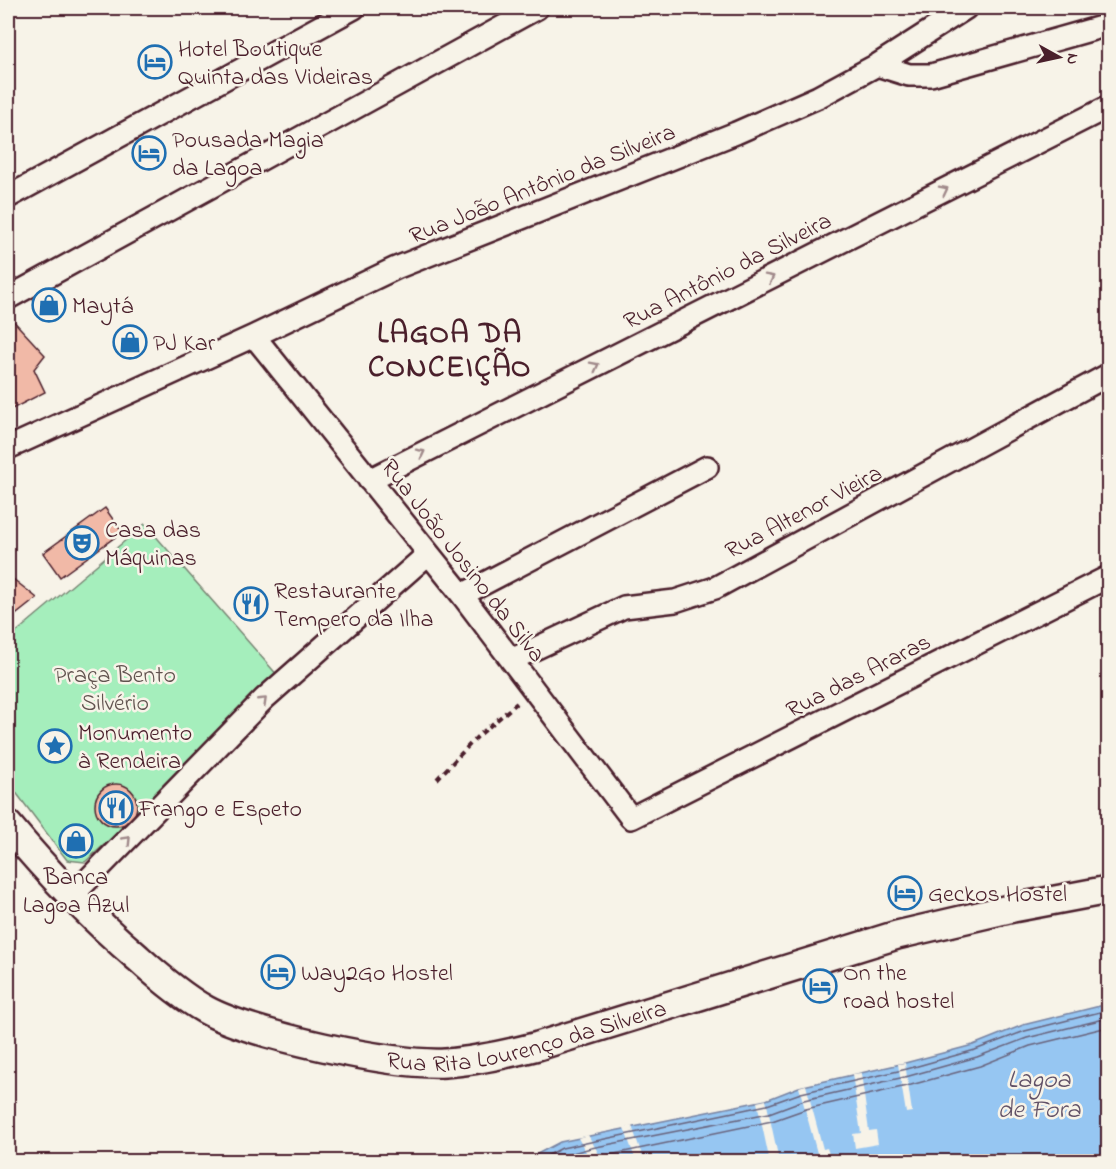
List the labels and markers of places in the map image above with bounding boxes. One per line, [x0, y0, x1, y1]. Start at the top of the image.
place label: Hotel Boutique Quinta das Videiras [178, 33, 373, 96]
hotel icon: Hotel Boutique Quinta das Videiras [137, 44, 173, 80]
place label: Pousada Magia da Lagoa [172, 124, 324, 187]
hotel icon: Pousada Magia da Lagoa [131, 135, 167, 171]
shop icon: Maytá [31, 287, 67, 323]
place label: Maytá [72, 290, 133, 326]
shop icon: PJ Kar [112, 324, 148, 360]
place label: PJ Kar [153, 327, 216, 362]
place label: Casa das Máquinas [105, 514, 201, 577]
theatre icon: Casa das Máquinas [64, 525, 100, 561]
place label: Restaurante Tempero da Ilha [274, 575, 433, 638]
restaurant icon: Restaurante Tempero da Ilha [233, 586, 269, 622]
place label: Monumento à Rendeira [78, 717, 192, 780]
place icon: Monumento à Rendeira [37, 728, 73, 764]
restaurant icon: Frango e Espeto [98, 790, 134, 826]
place label: Frango e Espeto [138, 793, 302, 828]
shop icon: Banca Lagoa Azul [58, 823, 94, 859]
place label: Banca Lagoa Azul [23, 861, 129, 924]
hotel icon: Geckos Hostel [887, 875, 923, 911]
place label: Geckos Hostel [928, 878, 1067, 913]
hotel icon: Way2Go Hostel [260, 954, 296, 990]
place label: Way2Go Hostel [301, 957, 453, 993]
place label: On the road hostel [843, 957, 954, 1020]
hotel icon: On the road hostel [802, 968, 838, 1004]

